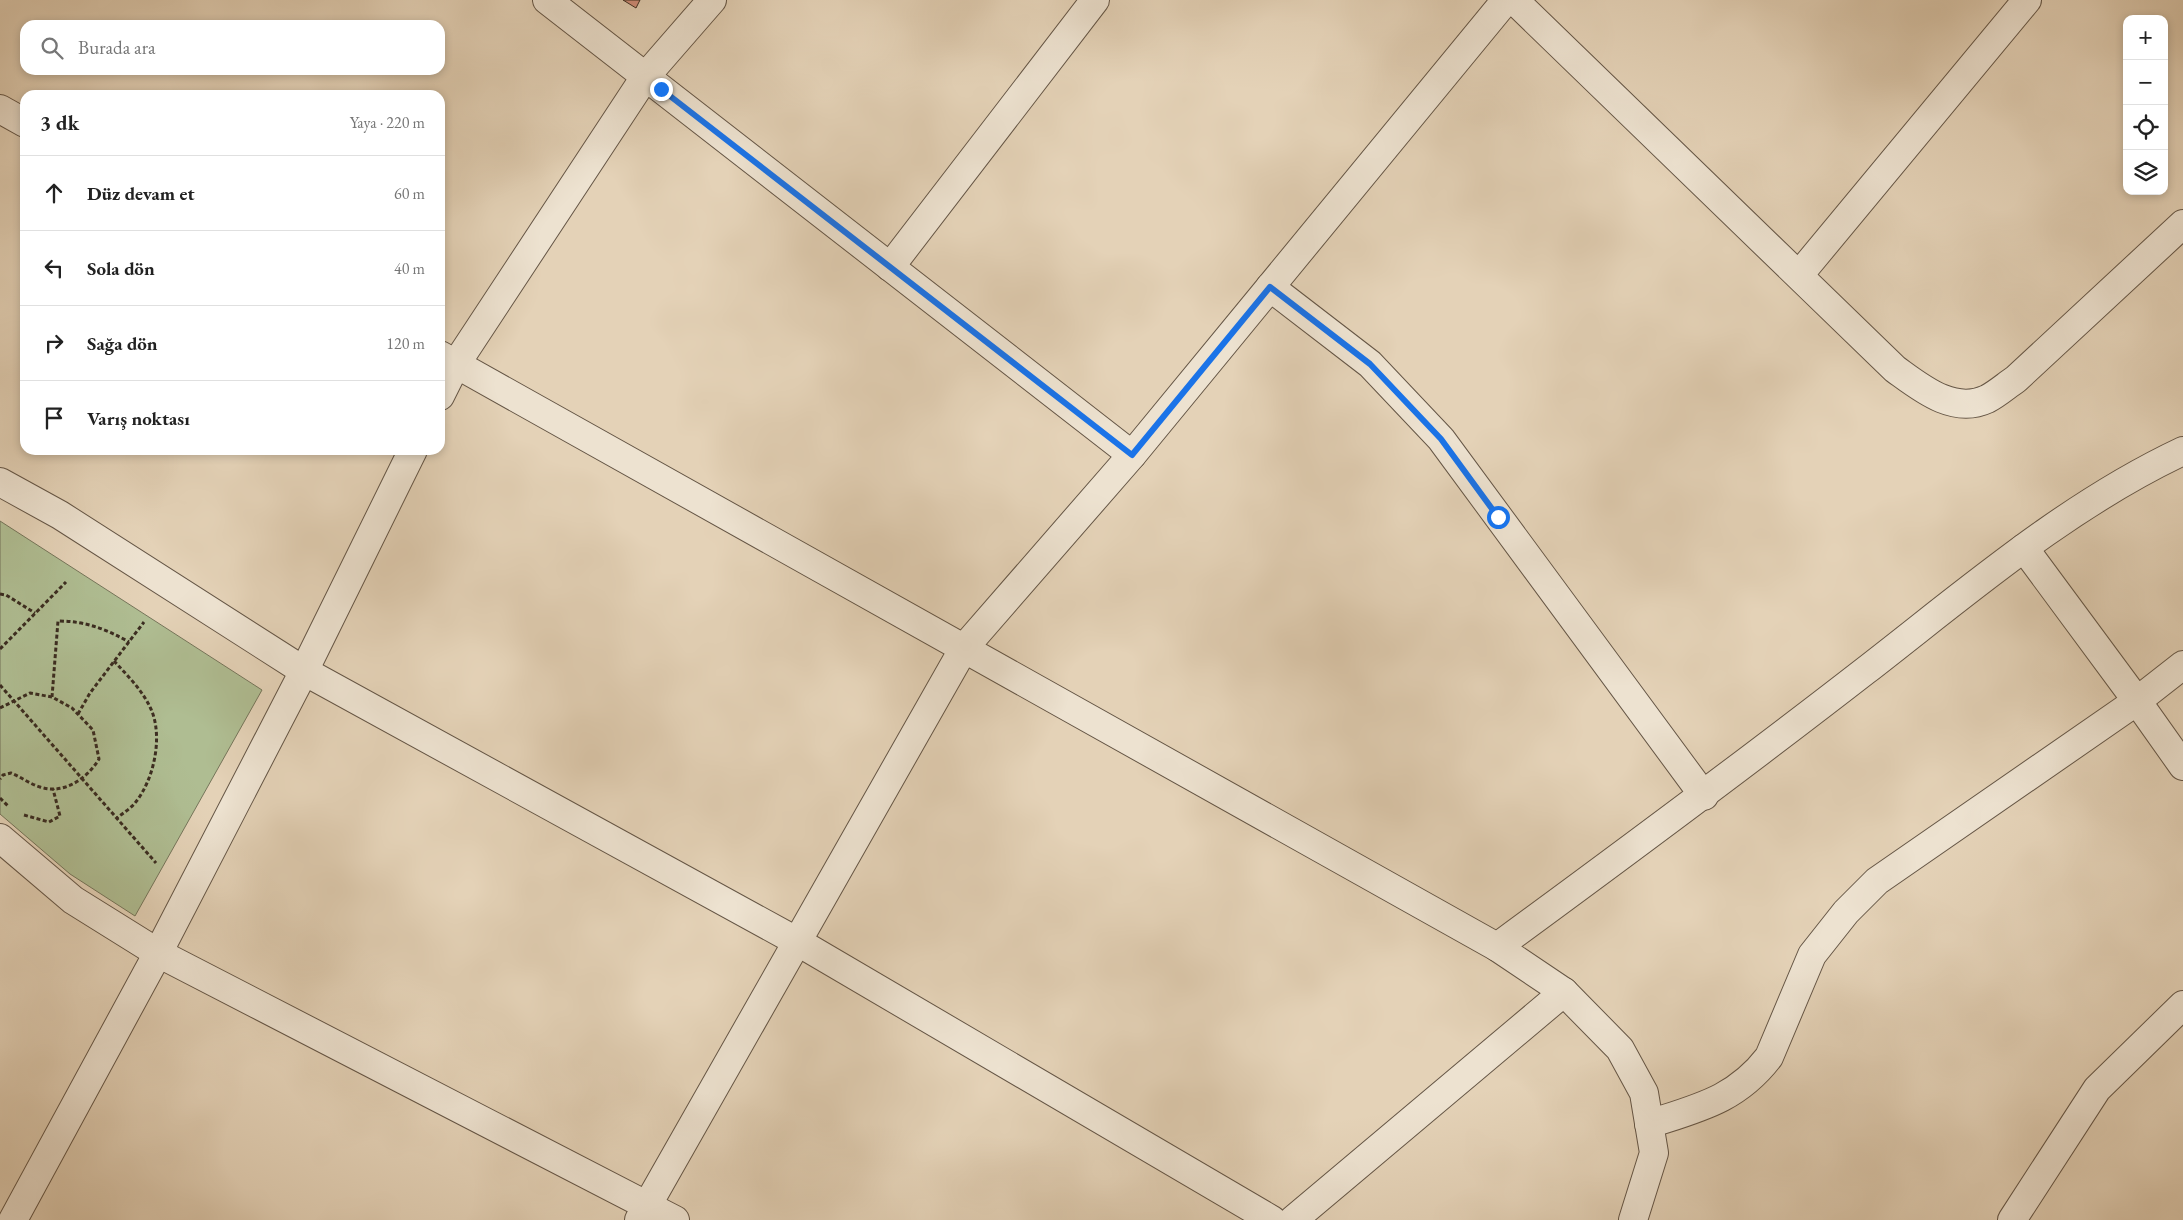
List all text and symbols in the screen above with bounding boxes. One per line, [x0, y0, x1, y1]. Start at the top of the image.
map controls [2123, 15, 2168, 195]
button: + [2123, 15, 2168, 60]
search box [20, 20, 445, 75]
icon: search [38, 34, 66, 62]
text: Burada ara [78, 35, 156, 60]
button: − [2123, 60, 2168, 105]
route end [650, 78, 673, 101]
button: locate [2123, 105, 2168, 150]
text: 3 dk [40, 109, 79, 136]
text: Yaya · 220 m [350, 112, 425, 133]
button: layers [2123, 150, 2168, 195]
icon: ahead [40, 179, 68, 207]
text: Düz devam et [87, 181, 195, 206]
text: 60 m [394, 183, 425, 204]
icon: left [40, 254, 68, 282]
text: Sola dön [87, 256, 155, 281]
text: 40 m [394, 258, 425, 279]
icon: right [40, 329, 68, 357]
text: Sağa dön [87, 331, 158, 356]
text: 120 m [386, 333, 425, 354]
icon: arrive [40, 404, 68, 432]
text: Varış noktası [87, 406, 190, 431]
route start [1487, 506, 1510, 529]

